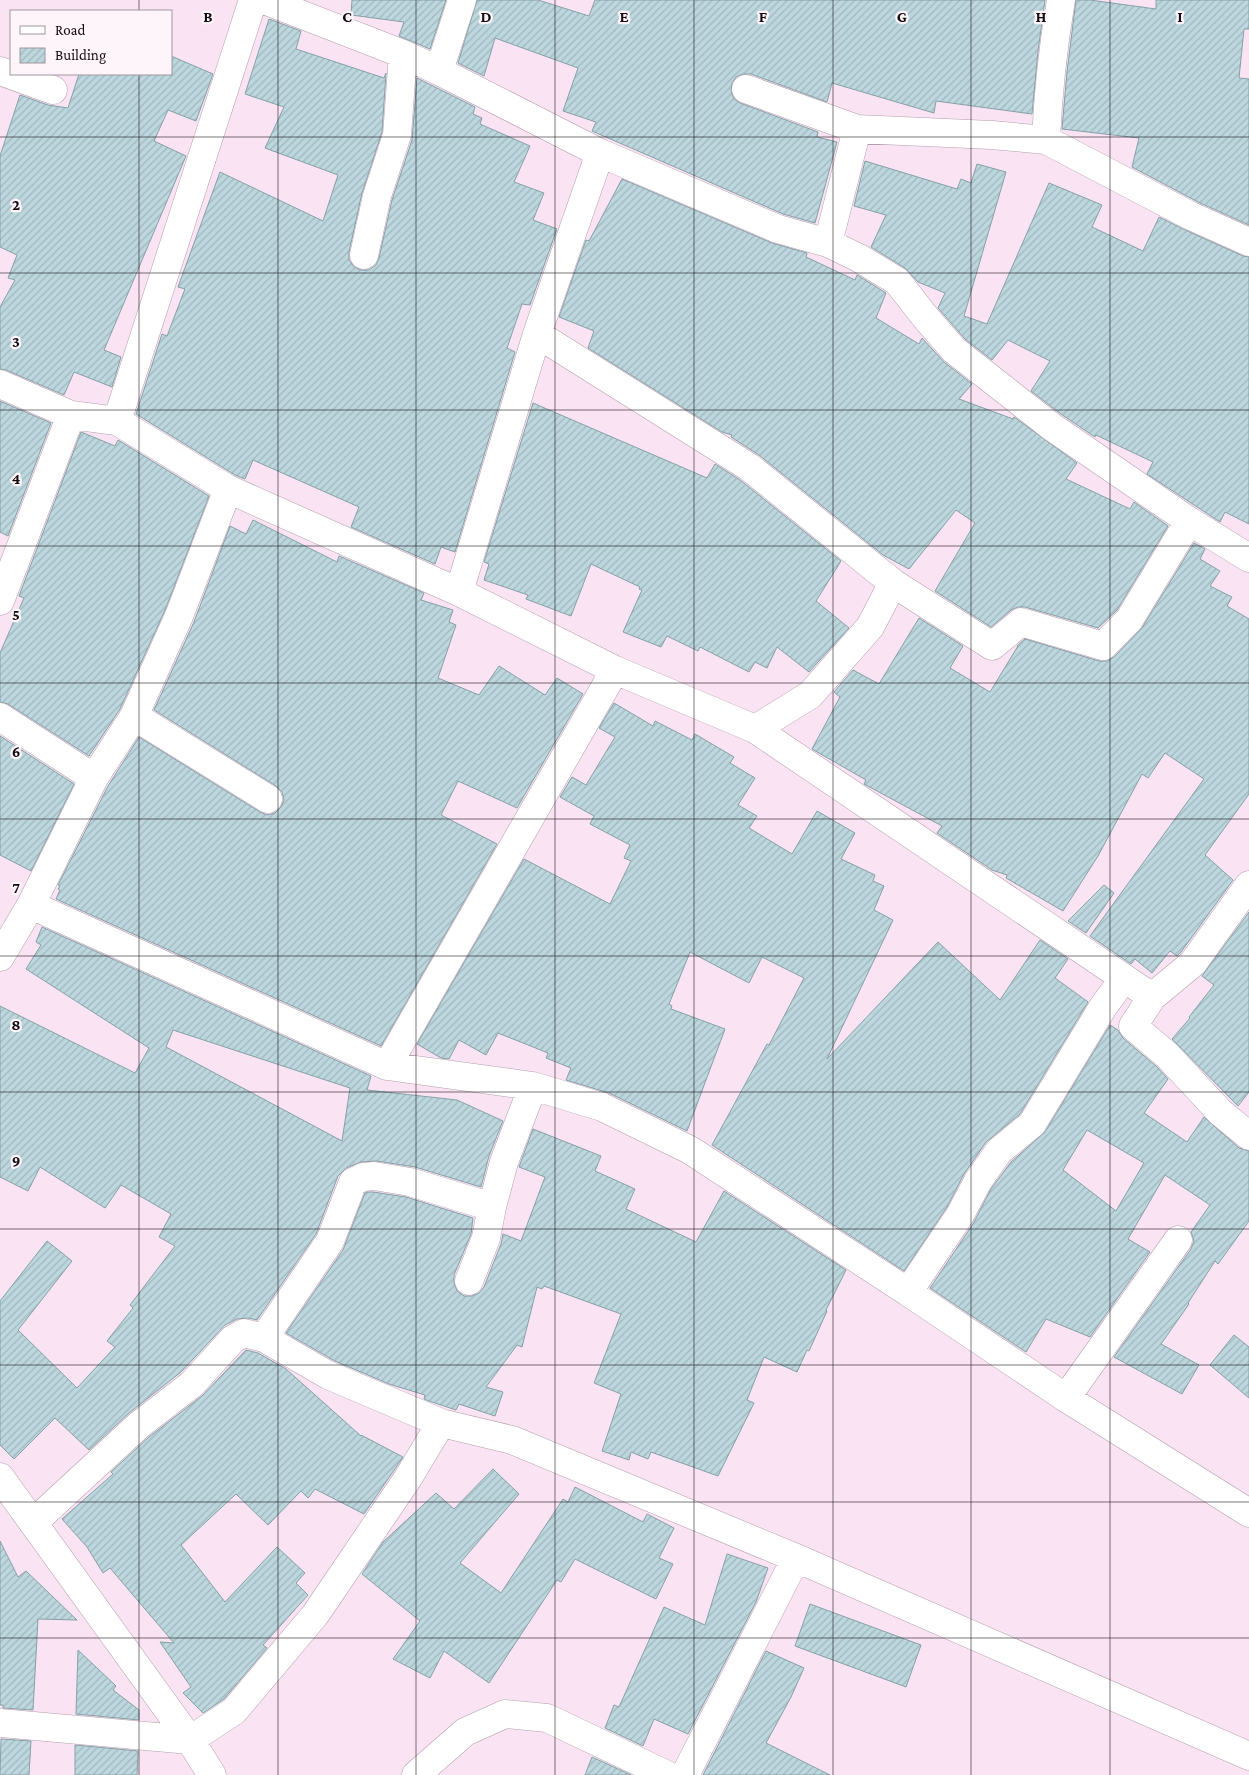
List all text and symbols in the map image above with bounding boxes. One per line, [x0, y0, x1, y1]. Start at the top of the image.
text: B [203, 8, 213, 25]
text: C [342, 8, 352, 25]
text: D [480, 8, 492, 25]
text: E [619, 8, 629, 25]
text: F [759, 8, 768, 25]
text: G [897, 8, 907, 25]
text: H [1036, 8, 1047, 25]
text: I [1177, 8, 1183, 25]
legend [10, 10, 172, 75]
text: Road [55, 22, 86, 38]
text: Building [55, 47, 106, 64]
text: 2 [12, 196, 20, 213]
text: 3 [12, 333, 20, 350]
text: 4 [12, 470, 21, 487]
text: 5 [12, 606, 20, 623]
text: 6 [12, 743, 20, 760]
text: 7 [12, 879, 20, 896]
text: 8 [11, 1016, 21, 1033]
text: 9 [12, 1152, 20, 1169]

